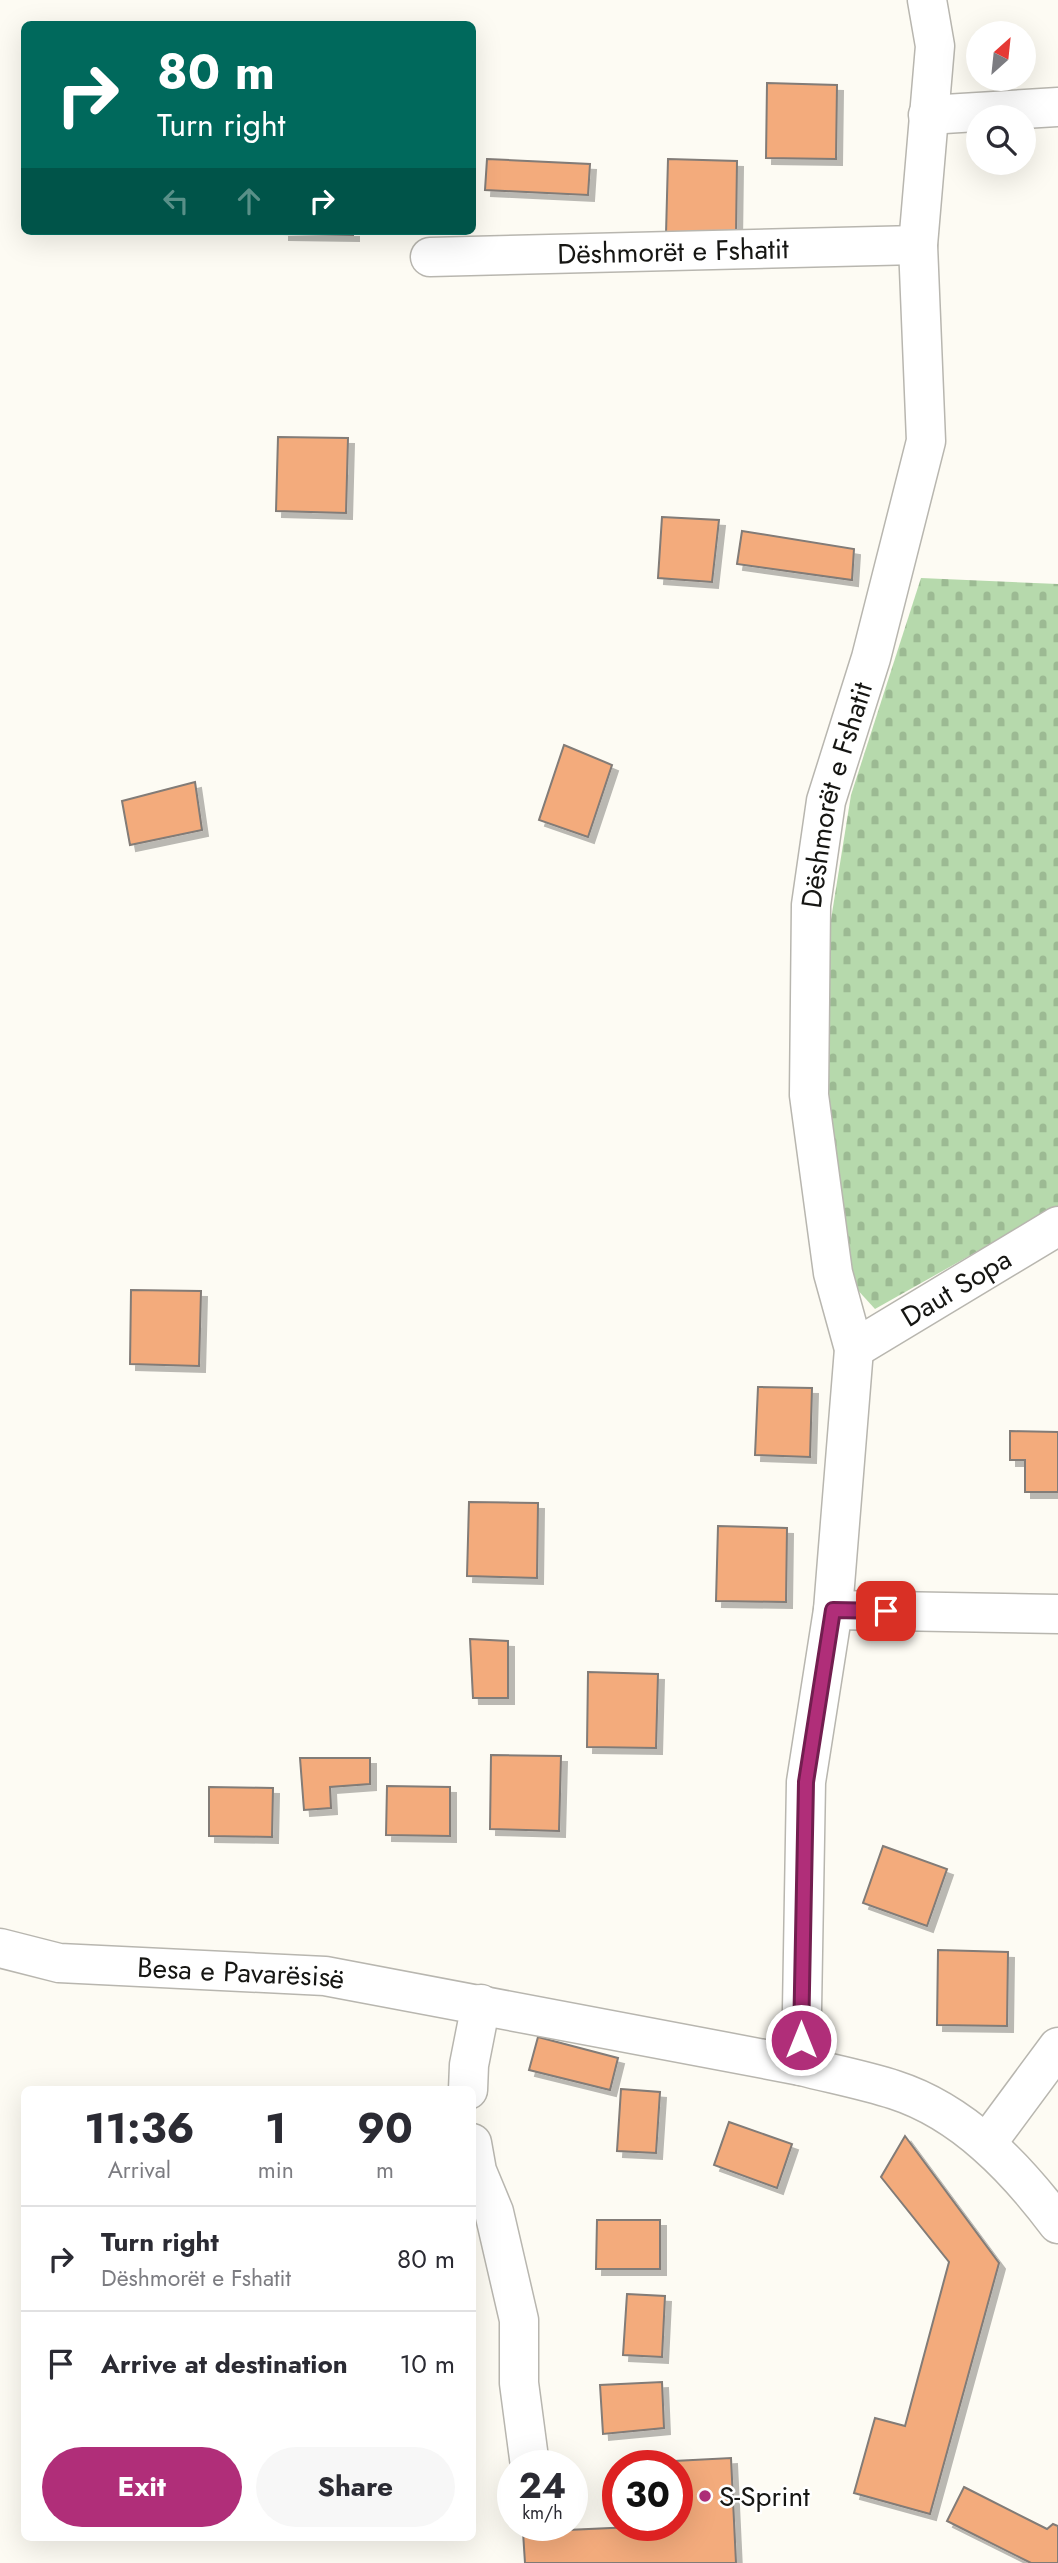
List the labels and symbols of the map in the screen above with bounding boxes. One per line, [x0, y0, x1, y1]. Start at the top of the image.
north arrow [966, 21, 1036, 91]
street label: Dëshmorët e Fshatit [557, 228, 789, 274]
street label: Dëshmorët e Fshatit [790, 677, 883, 911]
street label: Daut Sopa [893, 1238, 1019, 1337]
pin [856, 1581, 916, 1641]
street label: Besa e Pavarësisë [136, 1946, 348, 2000]
position arrow [764, 2003, 838, 2077]
speed limit sign: 30 [602, 2450, 693, 2541]
place label: S-Sprint [719, 2476, 810, 2517]
marker: S-Sprint [697, 2488, 713, 2504]

